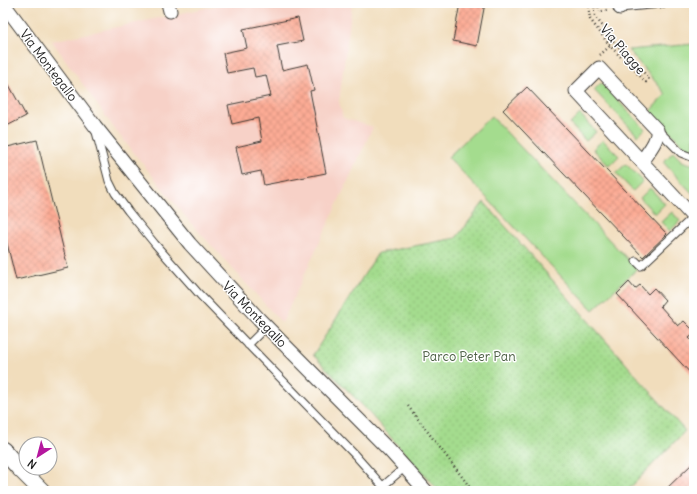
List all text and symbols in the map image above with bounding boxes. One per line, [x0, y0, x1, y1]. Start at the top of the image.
street label: Via Piagge [596, 21, 649, 78]
street label: Via Montegallo [16, 26, 81, 105]
street label: Via Montegallo [219, 278, 291, 351]
park label: Parco Peter Pan [422, 348, 516, 365]
north arrow [18, 436, 58, 476]
text: N [25, 456, 39, 472]

